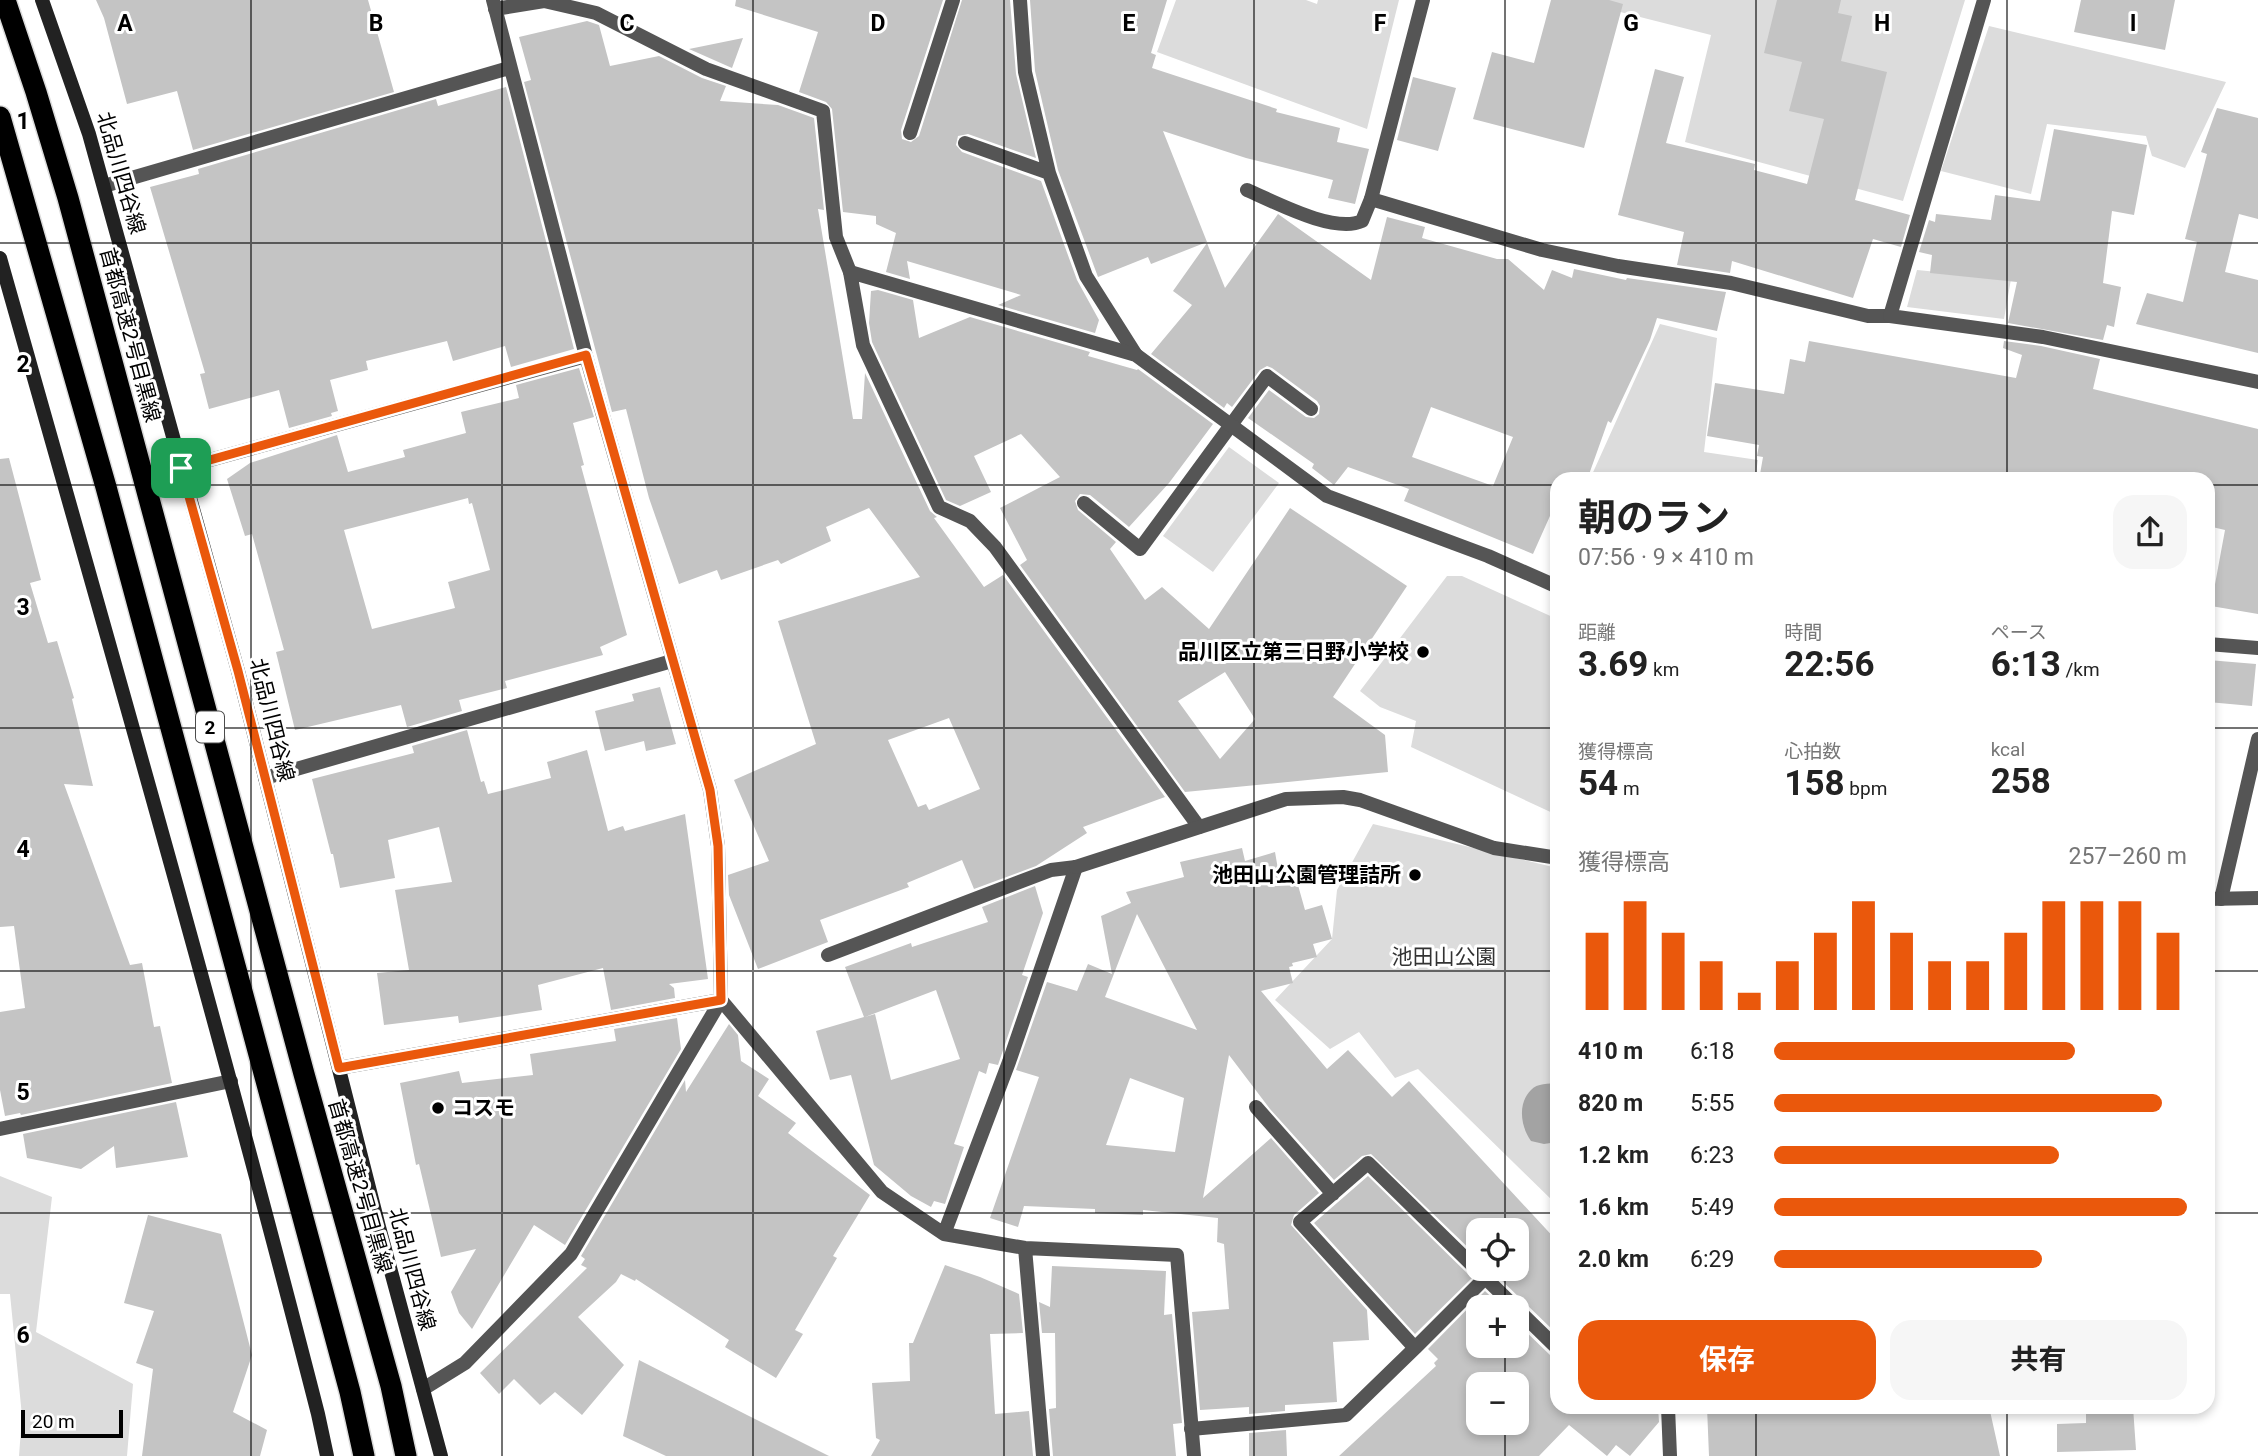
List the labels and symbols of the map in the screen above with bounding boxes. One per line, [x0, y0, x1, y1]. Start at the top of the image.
text: A [117, 10, 133, 37]
text: B [369, 10, 383, 37]
text: C [619, 10, 635, 37]
text: D [871, 10, 885, 37]
text: E [1123, 10, 1136, 37]
text: F [1374, 10, 1387, 37]
text: G [1623, 10, 1639, 37]
text: H [1874, 10, 1890, 37]
text: I [2130, 10, 2136, 37]
text: 1 [16, 108, 30, 135]
street label: 北品川四谷線 [92, 109, 150, 237]
street label: 首都高速2号目黒線 [95, 245, 165, 425]
text: 2 [16, 351, 30, 378]
pin [151, 438, 211, 498]
text: 3 [16, 594, 30, 621]
place label: 品川区立第三日野小学校 [1178, 640, 1409, 664]
marker: 品川区立第三日野小学校 [1415, 644, 1431, 660]
street label: 北品川四谷線 [245, 656, 299, 784]
road number: 2 [196, 712, 224, 742]
text: 4 [16, 836, 30, 863]
place label: 池田山公園管理詰所 [1212, 863, 1401, 887]
marker: 池田山公園管理詰所 [1407, 867, 1423, 883]
park label: 池田山公園 [1392, 945, 1497, 969]
text: 5 [16, 1079, 30, 1106]
street label: 首都高速2号目黒線 [324, 1096, 396, 1276]
place label: コスモ [452, 1096, 515, 1120]
marker: コスモ [430, 1100, 446, 1116]
street label: 北品川四谷線 [384, 1205, 440, 1333]
text: 6 [16, 1322, 30, 1349]
scale bar [21, 1407, 122, 1439]

